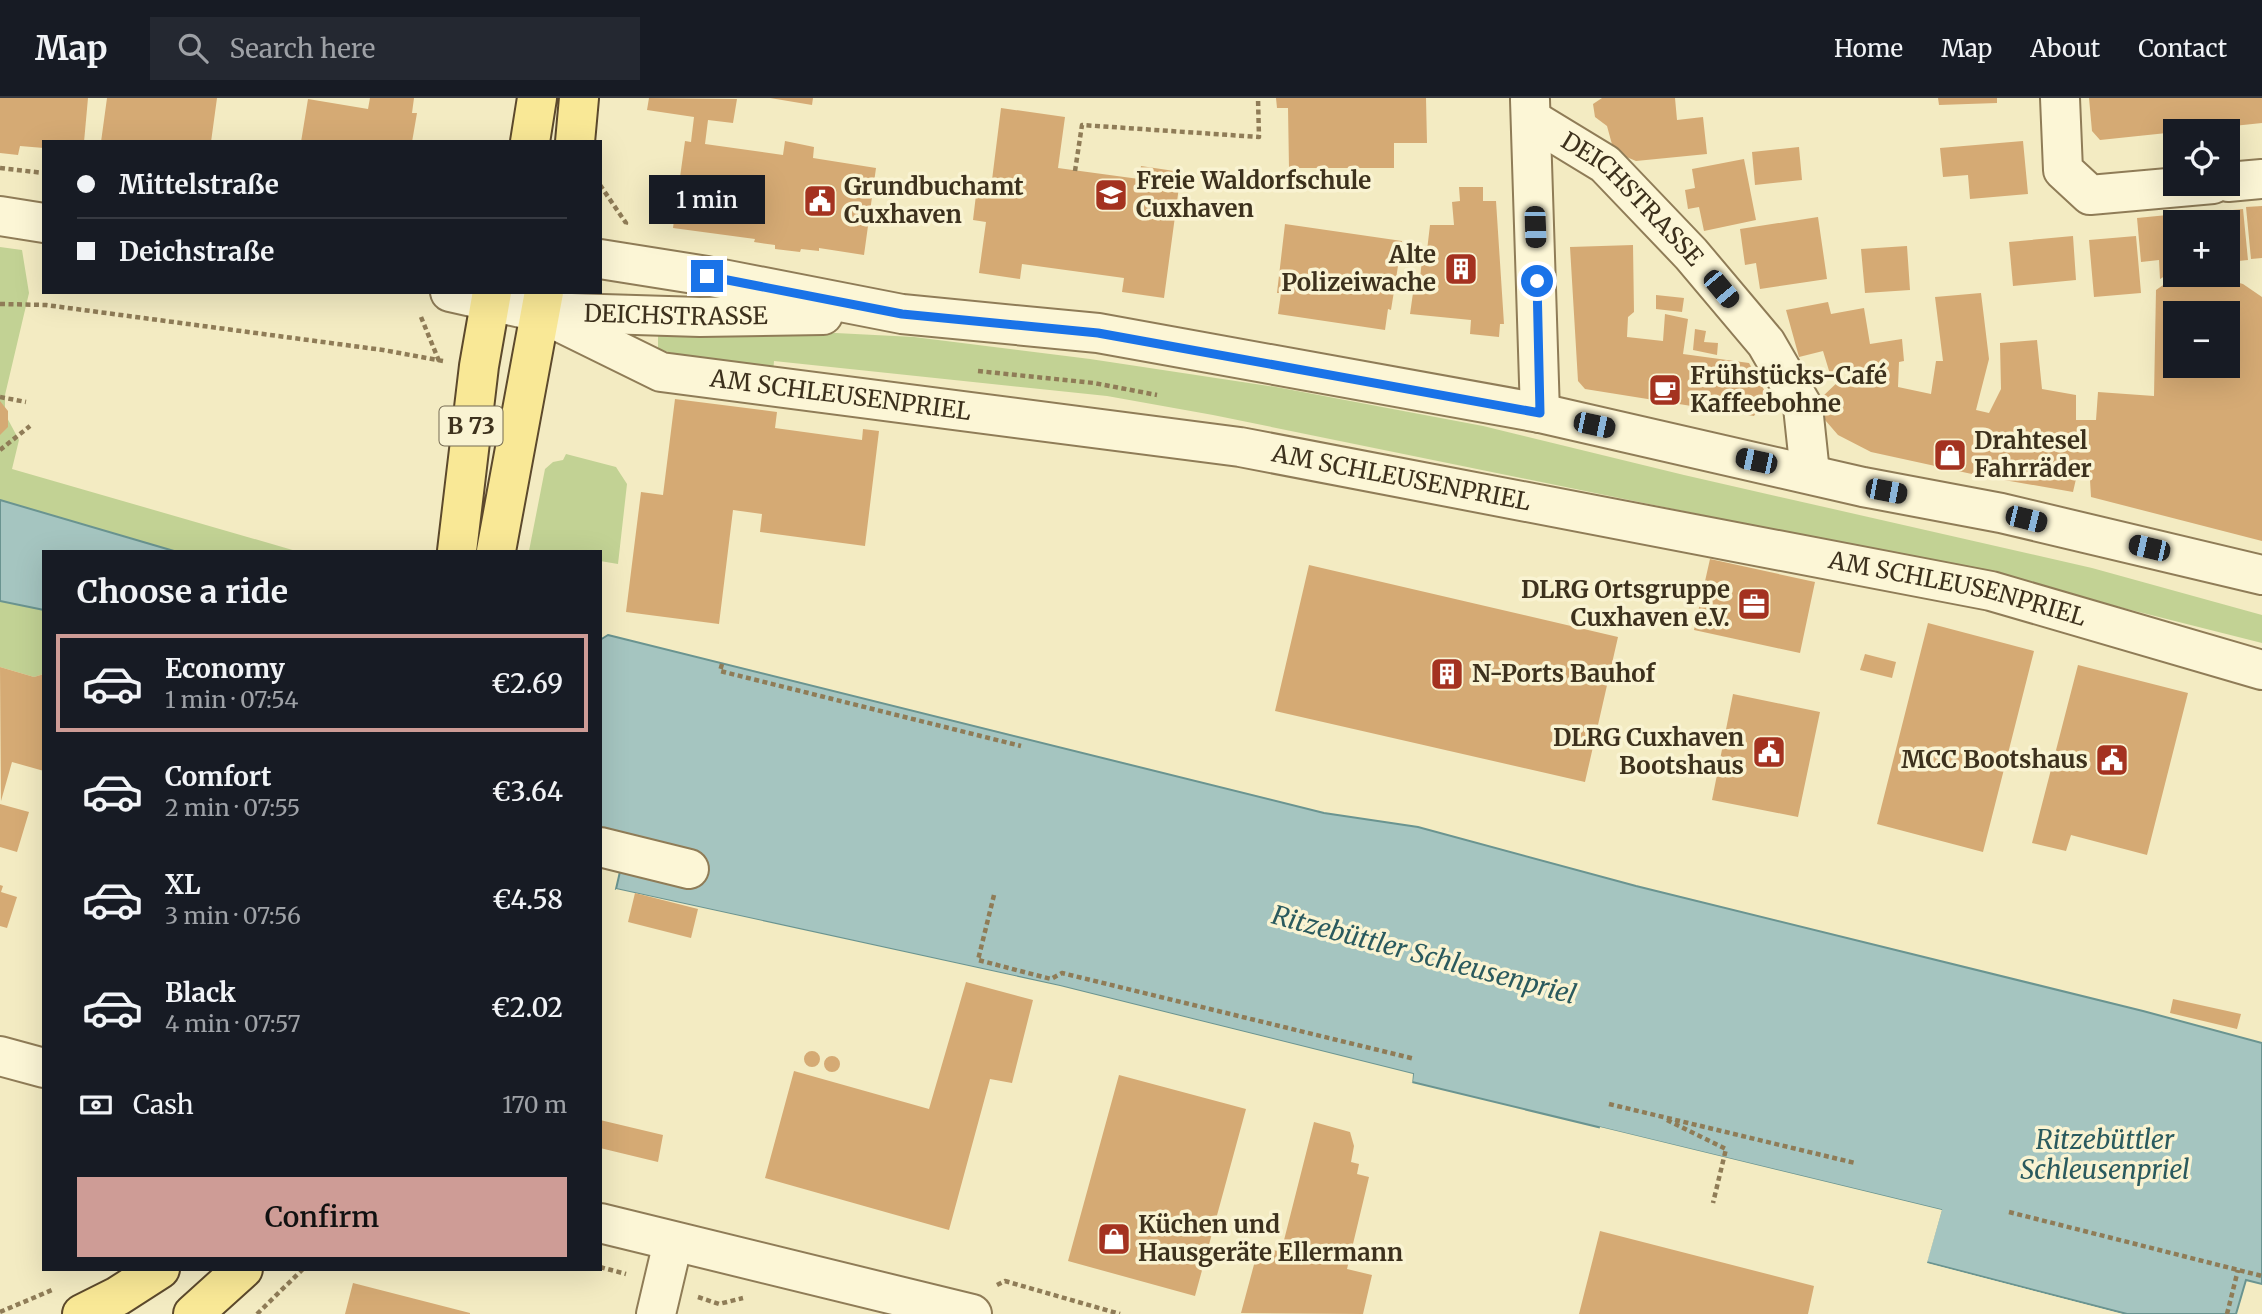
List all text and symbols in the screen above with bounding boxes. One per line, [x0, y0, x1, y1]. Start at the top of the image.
search box [150, 17, 640, 80]
text: Map [35, 28, 108, 69]
icon: search [174, 29, 212, 67]
text: Search here [230, 32, 375, 65]
text: Home [1834, 33, 1903, 64]
text: Map [1941, 33, 1992, 64]
text: About [2030, 33, 2100, 64]
text: Contact [2138, 33, 2227, 64]
map controls [2163, 119, 2240, 378]
button: locate [2163, 119, 2240, 196]
street label: DEICHSTRASSE [1556, 125, 1711, 273]
place label: Freie Waldorfschule Cuxhaven [1136, 165, 1371, 224]
text: Mittelstraße [119, 168, 279, 201]
place label: Grundbuchamt Cuxhaven [844, 171, 1024, 230]
callout: 1 min [649, 174, 765, 223]
school or university icon: Freie Waldorfschule Cuxhaven [1092, 176, 1130, 214]
public building icon: Grundbuchamt Cuxhaven [801, 182, 839, 220]
text: 1 min [676, 185, 738, 214]
car [1524, 206, 1547, 248]
button: + [2163, 210, 2240, 287]
text: Deichstraße [119, 235, 274, 268]
place label: Alte Polizeiwache [1281, 239, 1436, 298]
building icon: Alte Polizeiwache [1442, 250, 1480, 288]
route end [691, 260, 723, 292]
route start [1521, 265, 1553, 297]
car [1700, 266, 1743, 312]
street label: DEICHSTRASSE [583, 297, 769, 332]
button: − [2163, 301, 2240, 378]
place label: Frühstücks-Café Kaffeebohne [1690, 360, 1887, 419]
street label: AM SCHLEUSENPRIEL [707, 362, 973, 427]
cafe icon: Frühstücks-Café Kaffeebohne [1646, 371, 1684, 409]
road number: B 73 [440, 406, 503, 446]
car [1572, 410, 1617, 440]
place label: Drahtesel Fahrräder [1974, 425, 2092, 484]
shop icon: Drahtesel Fahrräder [1931, 436, 1969, 474]
street label: AM SCHLEUSENPRIEL [1268, 437, 1533, 517]
car [1734, 446, 1779, 476]
car [1864, 477, 1909, 505]
car [2004, 504, 2049, 534]
car [2127, 533, 2172, 563]
street label: AM SCHLEUSENPRIEL [1825, 544, 2090, 633]
text: Choose a ride [77, 572, 288, 612]
place label: DLRG Ortsgruppe Cuxhaven e.V. [1521, 574, 1730, 633]
office icon: DLRG Ortsgruppe Cuxhaven e.V. [1735, 585, 1773, 623]
icon: car [81, 652, 144, 715]
text: Economy [165, 652, 285, 685]
building icon: N-Ports Bauhof [1428, 655, 1466, 693]
place label: N-Ports Bauhof [1472, 658, 1657, 689]
text: €2.69 [491, 667, 563, 700]
text: 1 min · 07:54 [165, 685, 298, 714]
place label: DLRG Cuxhaven Bootshaus [1553, 722, 1744, 781]
public building icon: DLRG Cuxhaven Bootshaus [1750, 733, 1788, 771]
public building icon: MCC Bootshaus [2093, 741, 2131, 779]
place label: MCC Bootshaus [1901, 744, 2088, 775]
icon: car [81, 760, 144, 823]
text: Comfort [165, 760, 271, 793]
text: €3.64 [492, 775, 563, 808]
text: 2 min · 07:55 [165, 793, 300, 822]
icon: car [81, 868, 144, 931]
text: XL [165, 868, 201, 901]
text: €4.58 [492, 883, 563, 916]
water label: Ritzebüttler Schleusenpriel [1268, 898, 1580, 1011]
text: 3 min · 07:56 [165, 901, 301, 930]
icon: car [81, 976, 144, 1039]
text: Black [165, 976, 236, 1009]
text: €2.02 [491, 991, 563, 1024]
text: 4 min · 07:57 [165, 1009, 301, 1038]
icon: cash [77, 1086, 115, 1124]
text: Cash [133, 1088, 194, 1121]
text: 170 m [502, 1090, 567, 1119]
water label: Ritzebüttler Schleusenpriel [2020, 1123, 2190, 1186]
button: Confirm [77, 1177, 567, 1257]
place label: Küchen und Hausgeräte Ellermann [1138, 1209, 1403, 1268]
shop icon: Küchen und Hausgeräte Ellermann [1095, 1220, 1133, 1258]

